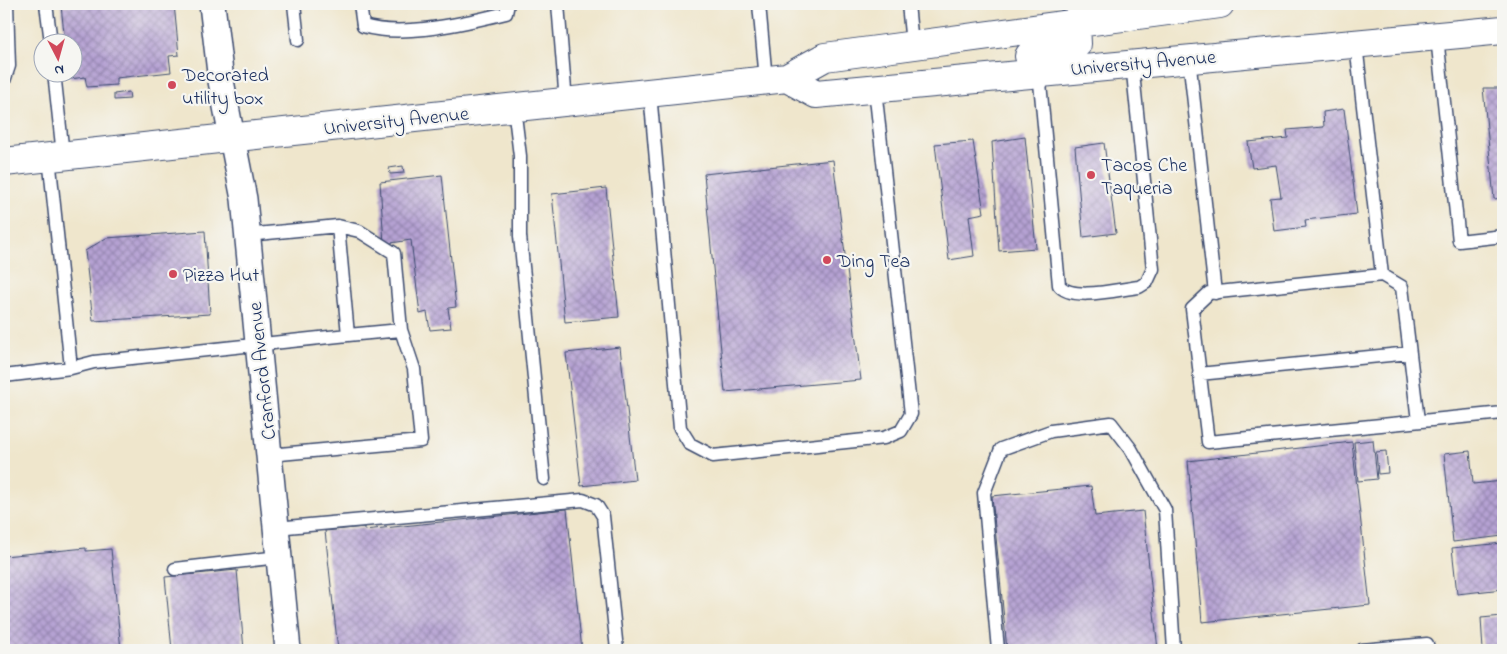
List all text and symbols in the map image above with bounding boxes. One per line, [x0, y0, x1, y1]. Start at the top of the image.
north arrow [32, 32, 82, 82]
street label: University Avenue [1069, 44, 1217, 85]
text: N [53, 59, 65, 80]
place label: Decorated utility box [181, 62, 269, 114]
marker: Decorated utility box [166, 79, 178, 91]
street label: University Avenue [322, 100, 470, 145]
place label: Tacos Che Taqueria [1101, 152, 1187, 204]
marker: Tacos Che Taqueria [1085, 169, 1097, 181]
place label: Ding Tea [836, 248, 910, 278]
marker: Ding Tea [821, 254, 833, 266]
place label: Pizza Hut [183, 262, 260, 291]
marker: Pizza Hut [167, 268, 179, 280]
street label: Cranford Avenue [242, 300, 285, 441]

